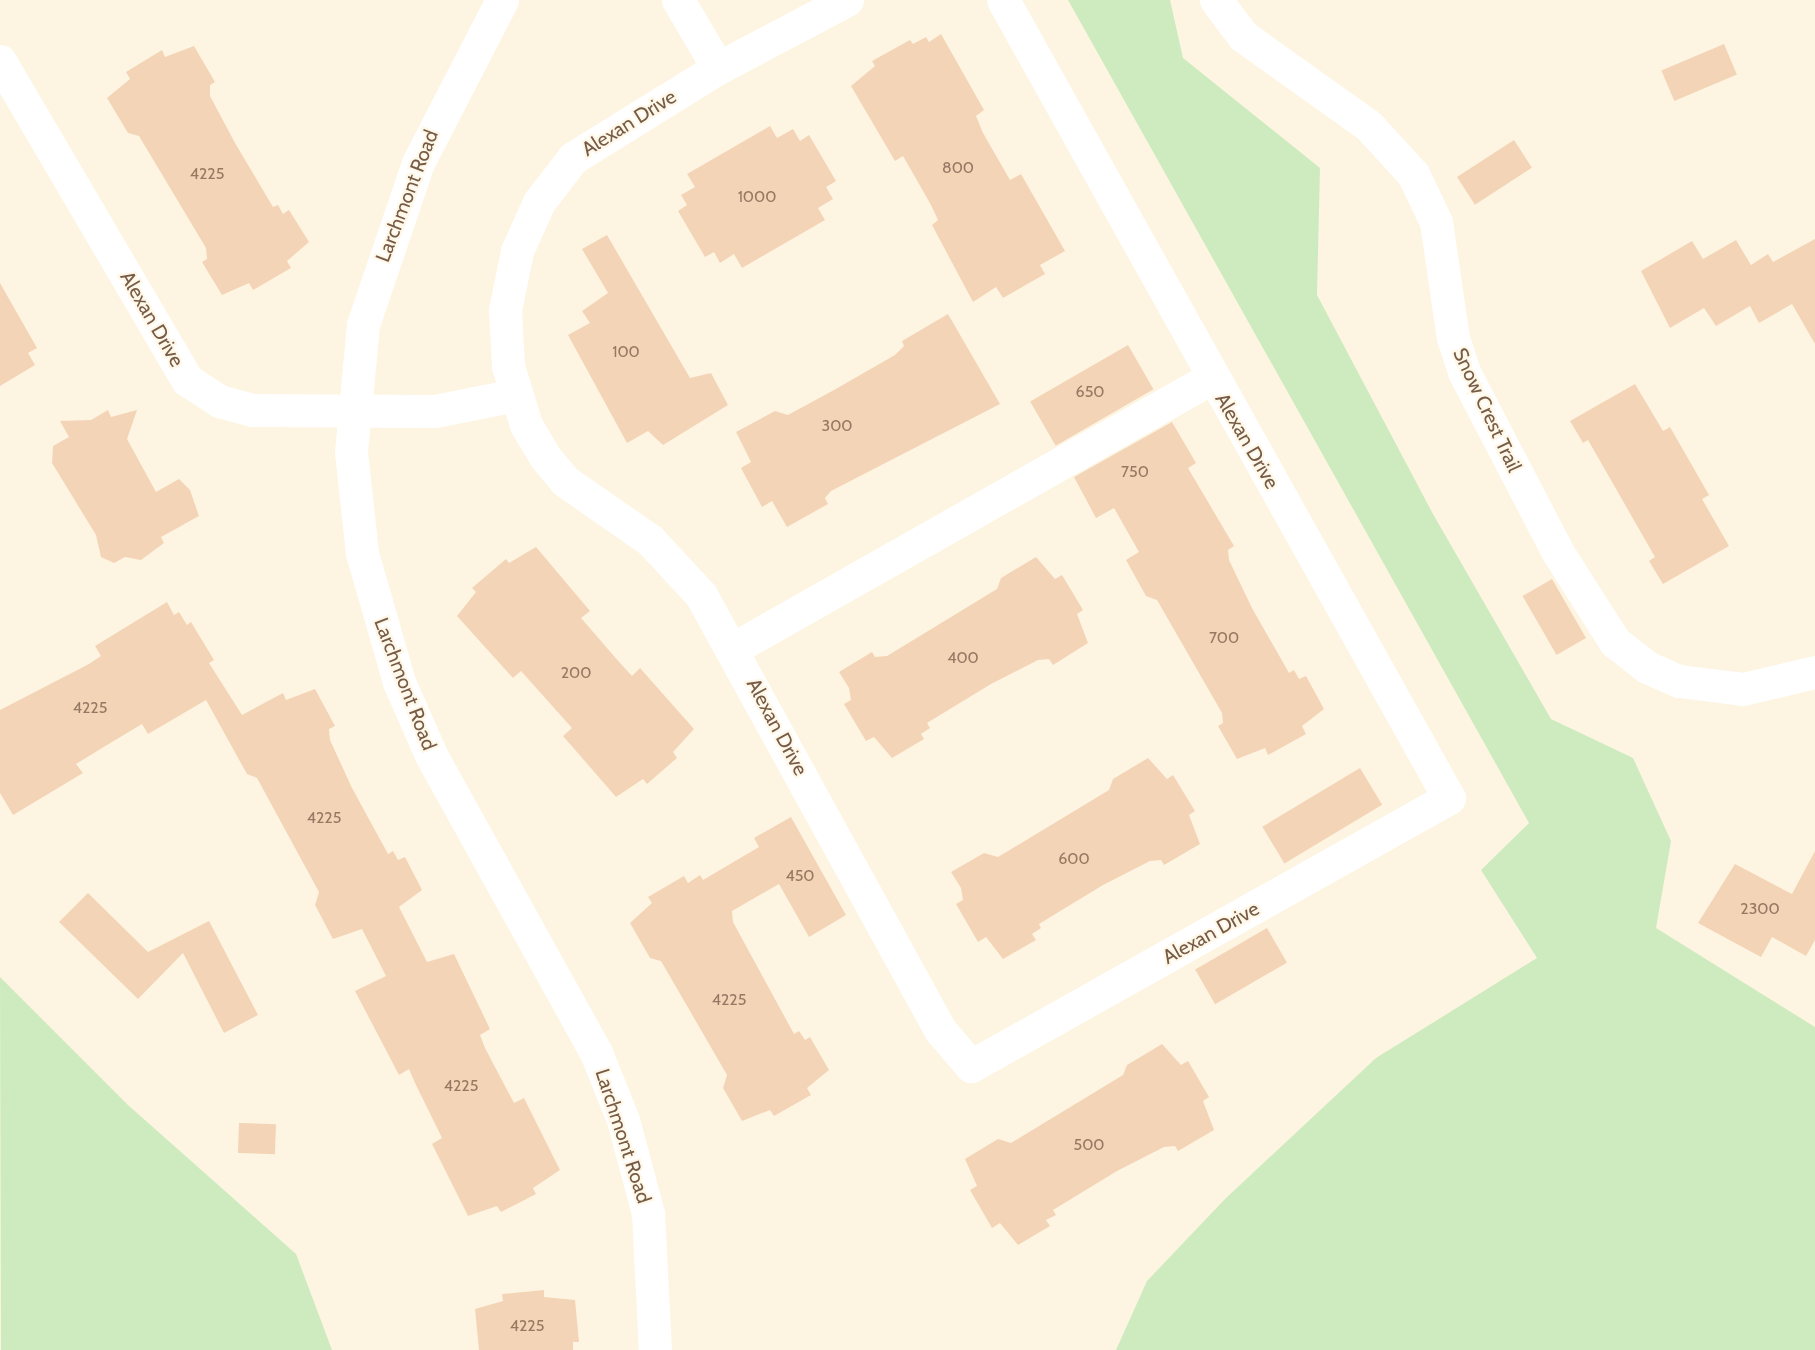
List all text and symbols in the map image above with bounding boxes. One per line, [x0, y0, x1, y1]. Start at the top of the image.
street label: Alexan Drive [577, 85, 681, 161]
street label: Larchmont Road [371, 126, 443, 266]
house number: 800 [942, 158, 974, 178]
house number: 4225 [190, 164, 224, 184]
house number: 1000 [738, 187, 776, 207]
street label: Alexan Drive [115, 267, 189, 371]
house number: 100 [612, 342, 640, 362]
street label: Snow Crest Trail [1448, 344, 1526, 476]
house number: 650 [1076, 382, 1104, 402]
street label: Alexan Drive [1210, 389, 1284, 493]
house number: 300 [822, 416, 852, 436]
house number: 750 [1121, 462, 1149, 482]
street label: Larchmont Road [369, 614, 441, 754]
house number: 700 [1209, 628, 1239, 648]
house number: 400 [947, 648, 979, 668]
house number: 200 [561, 663, 591, 683]
street label: Alexan Drive [741, 674, 813, 780]
house number: 4225 [73, 698, 107, 718]
house number: 4225 [307, 808, 341, 828]
house number: 600 [1058, 849, 1090, 869]
house number: 450 [785, 866, 815, 886]
street label: Alexan Drive [1159, 897, 1263, 969]
house number: 2300 [1740, 899, 1780, 919]
house number: 4225 [712, 990, 746, 1010]
street label: Larchmont Road [590, 1066, 656, 1206]
house number: 4225 [444, 1076, 478, 1096]
house number: 500 [1074, 1135, 1104, 1155]
house number: 4225 [510, 1316, 544, 1336]

